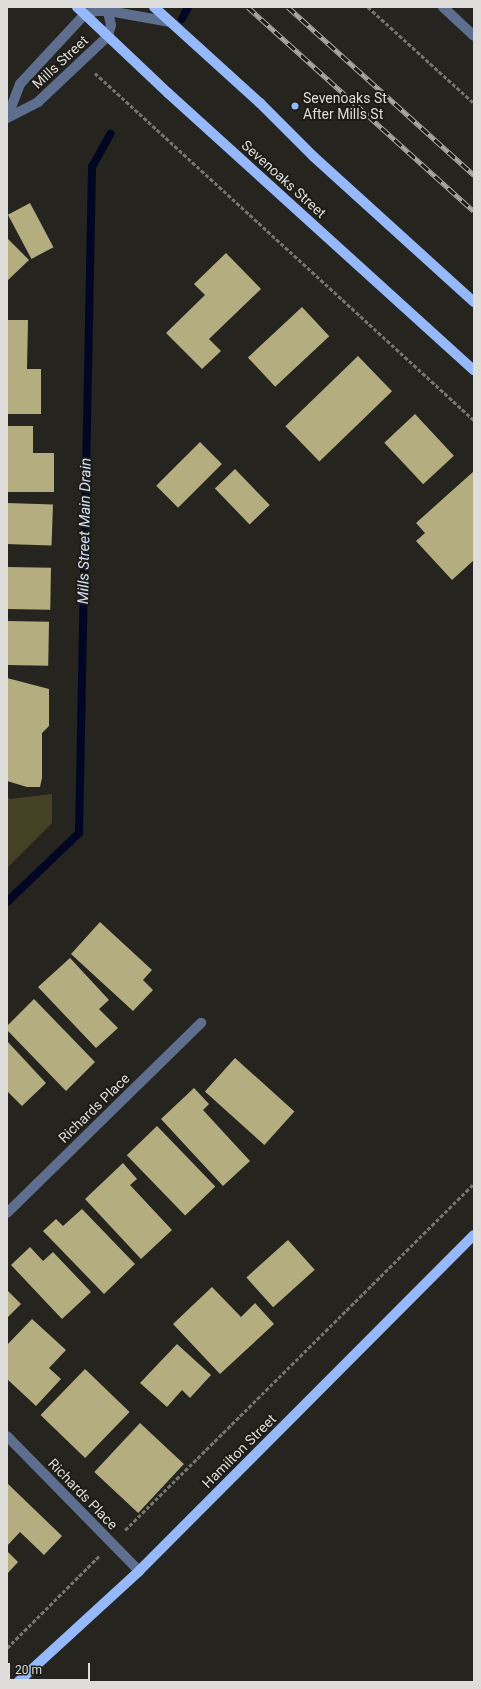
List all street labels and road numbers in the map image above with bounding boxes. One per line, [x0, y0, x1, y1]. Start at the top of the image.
street label: Mills Street [29, 32, 91, 92]
street label: Sevenoaks Street [238, 137, 330, 221]
street label: Richards Place [55, 1070, 133, 1146]
street label: Hamilton Street [199, 1411, 279, 1491]
street label: Richards Place [45, 1455, 121, 1533]

